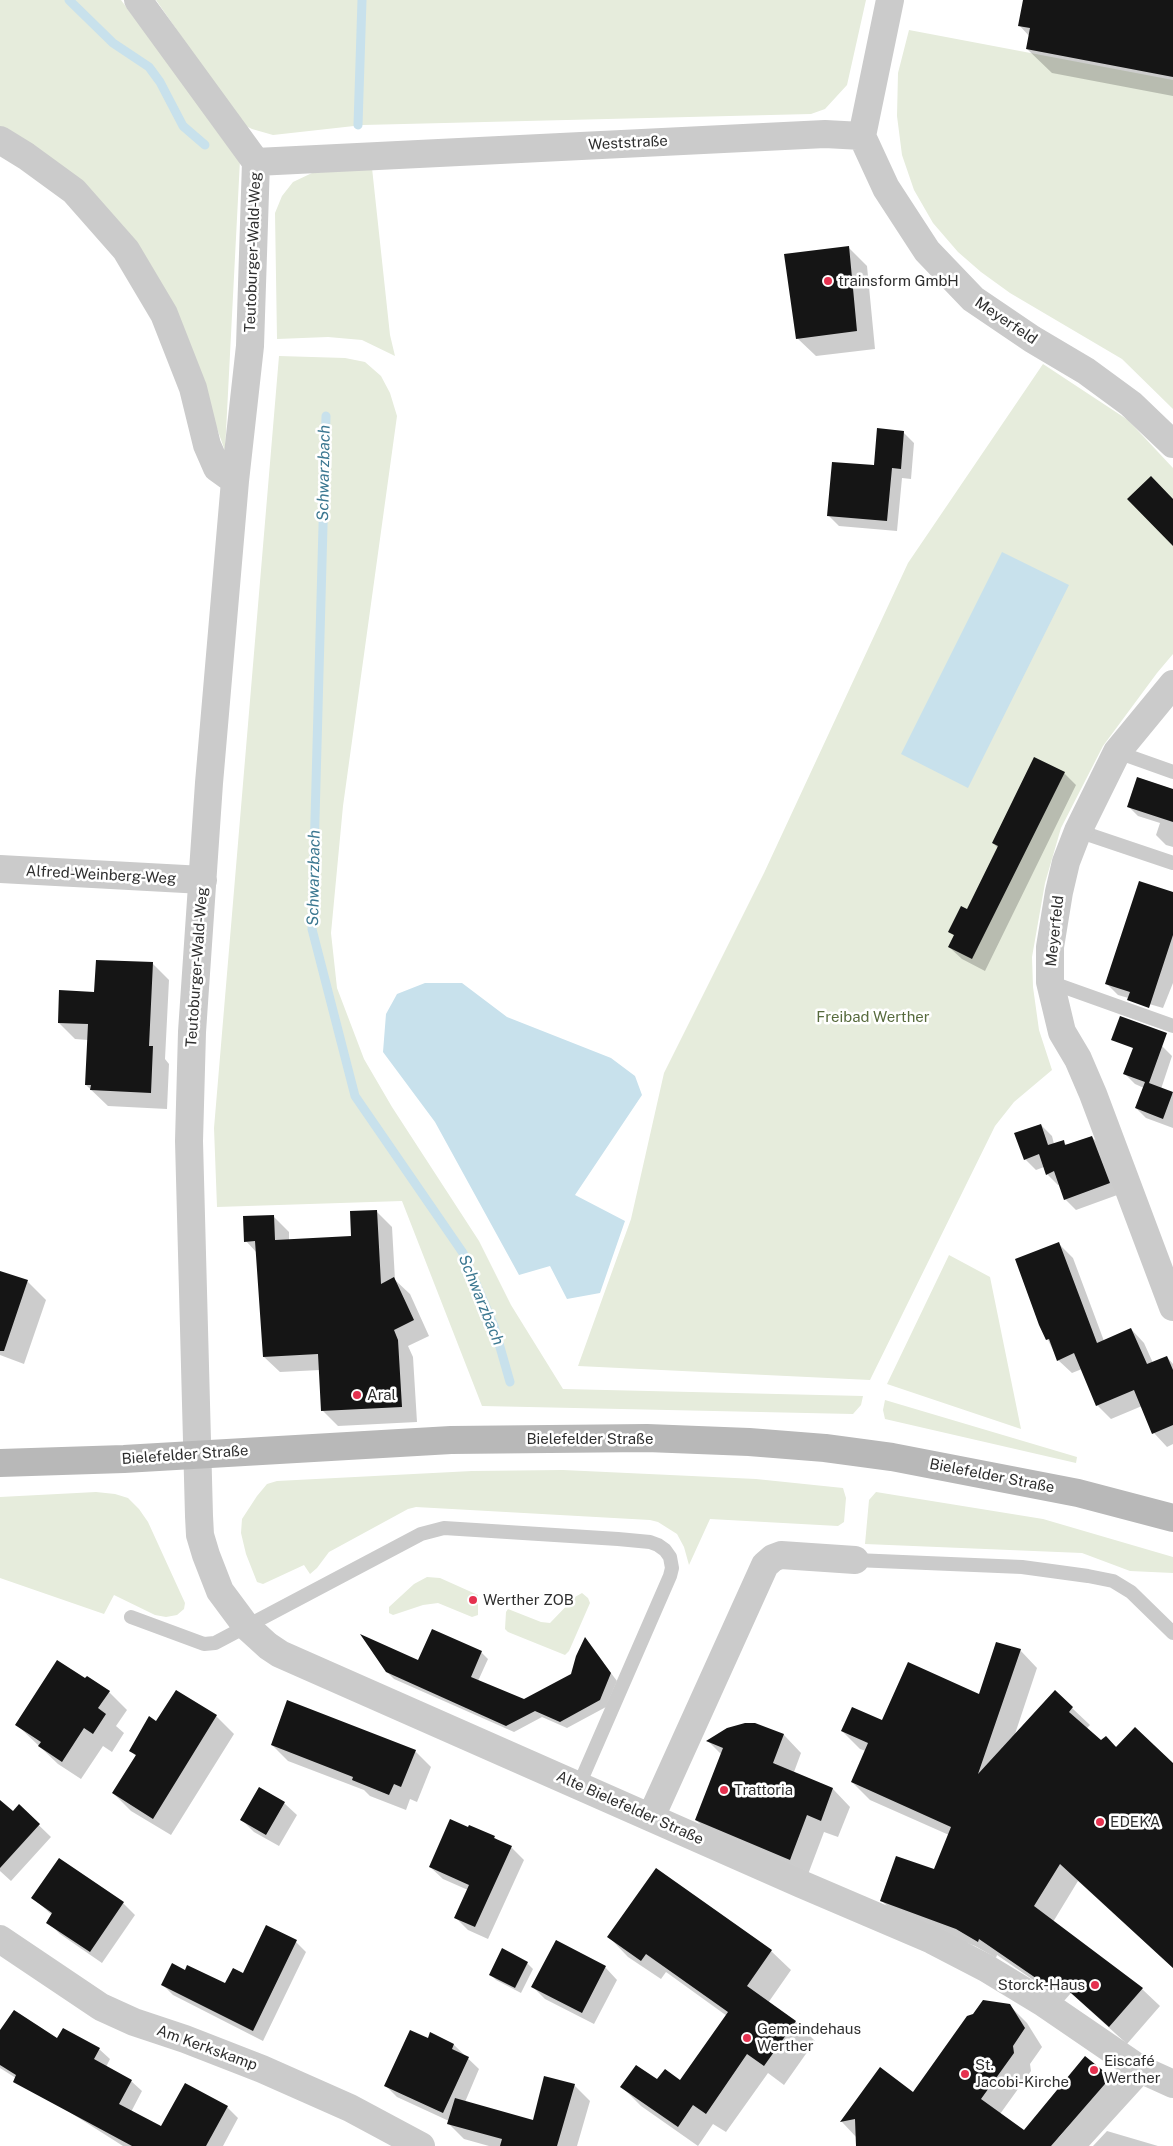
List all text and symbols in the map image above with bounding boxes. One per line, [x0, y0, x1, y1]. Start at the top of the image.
street label: Weststraße [588, 132, 668, 154]
street label: Teutoburger-Wald-Weg [241, 171, 265, 333]
place label: trainsform GmbH [838, 272, 959, 290]
marker: trainsform GmbH [822, 275, 834, 287]
street label: Meyerfeld [971, 294, 1041, 348]
water label: Schwarzbach [314, 425, 334, 521]
water label: Schwarzbach [304, 830, 324, 926]
street label: Alfred-Weinberg-Weg [25, 862, 177, 888]
street label: Teutoburger-Wald-Weg [182, 886, 212, 1048]
street label: Meyerfeld [1042, 895, 1068, 967]
park label: Freibad Werther [816, 1008, 930, 1026]
water label: Schwarzbach [454, 1252, 508, 1348]
place label: Aral [367, 1386, 396, 1404]
marker: Aral [351, 1389, 363, 1401]
street label: Bielefelder Straße [527, 1430, 653, 1448]
street label: Bielefelder Straße [121, 1442, 249, 1468]
street label: Bielefelder Straße [928, 1455, 1056, 1497]
place label: Werther ZOB [483, 1591, 574, 1609]
marker: Werther ZOB [467, 1594, 479, 1606]
street label: Alte Bielefelder Straße [554, 1767, 706, 1849]
place label: Trattoria [734, 1781, 793, 1799]
marker: Trattoria [718, 1784, 730, 1796]
place label: EDEKA [1110, 1813, 1160, 1831]
marker: EDEKA [1094, 1816, 1106, 1828]
place label: Storck-Haus [998, 1976, 1085, 1994]
marker: Storck-Haus [1089, 1979, 1101, 1991]
place label: Gemeindehaus Werther [757, 2020, 861, 2055]
street label: Am Kerkskamp [154, 2021, 260, 2075]
marker: Gemeindehaus Werther [741, 2032, 753, 2044]
place label: Eiscafé Werther [1104, 2052, 1161, 2087]
place label: St. Jacobi-Kirche [975, 2056, 1069, 2091]
marker: Eiscafé Werther [1088, 2064, 1100, 2076]
marker: St. Jacobi-Kirche [959, 2068, 971, 2080]

